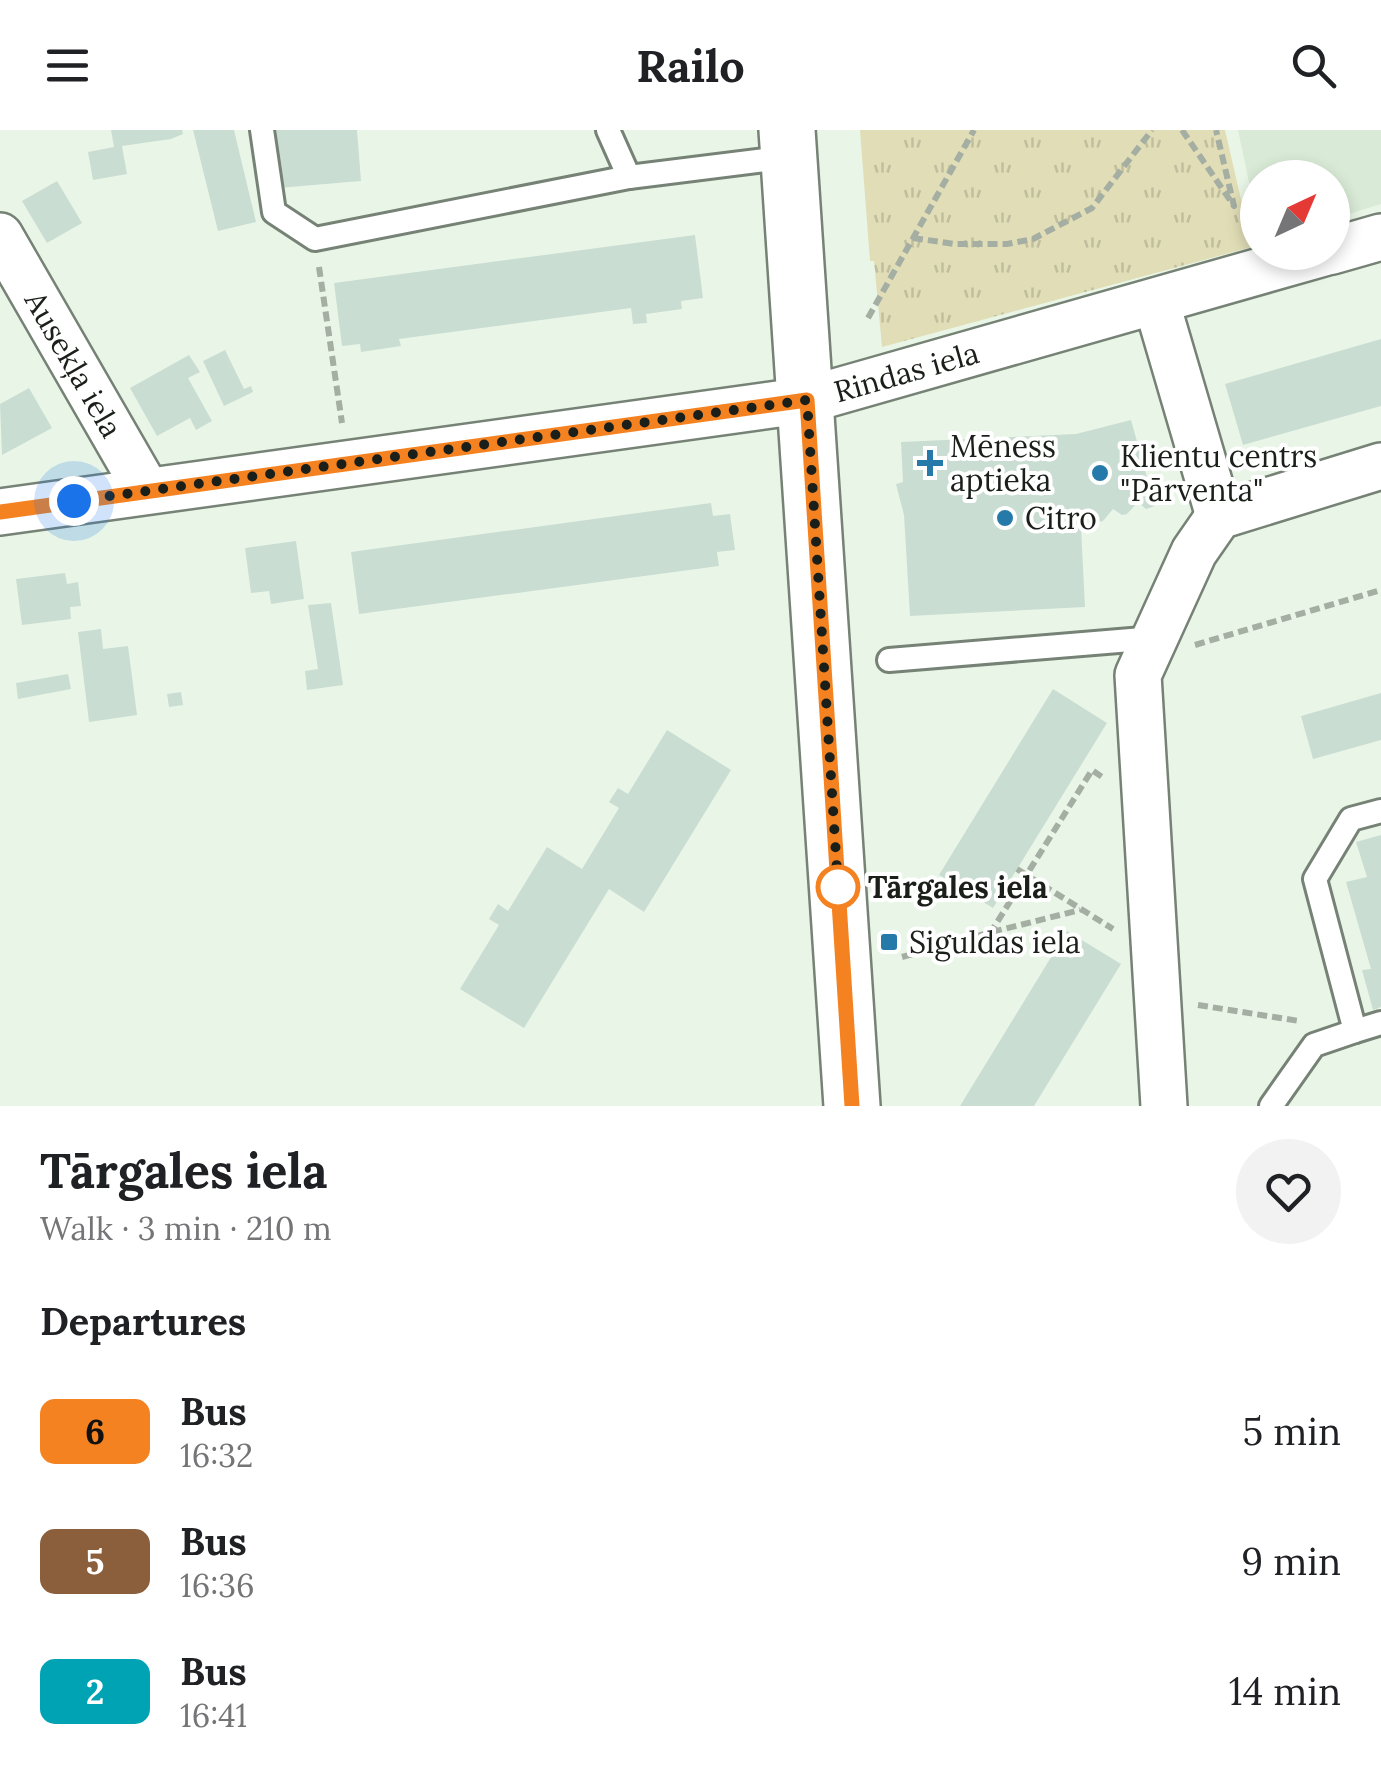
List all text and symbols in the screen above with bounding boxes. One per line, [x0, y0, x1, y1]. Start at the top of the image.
text: Railo [636, 37, 745, 94]
icon: menu [40, 38, 95, 93]
icon: search [1286, 38, 1341, 93]
north arrow [1240, 160, 1350, 270]
map controls [1240, 160, 1350, 270]
street label: Ausekļa iela [16, 283, 131, 444]
street label: Rindas iela [829, 333, 983, 410]
place label: Mēness aptieka [950, 427, 1056, 499]
place label: Klientu centrs "Pārventa" [1120, 437, 1317, 509]
marker: Mēness aptieka [919, 452, 941, 474]
marker: Klientu centrs "Pārventa" [1089, 462, 1111, 484]
your location [49, 476, 99, 526]
place label: Citro [1025, 499, 1097, 537]
marker: Citro [994, 507, 1016, 529]
marker: Tārgales iela [817, 866, 859, 908]
place label: Tārgales iela [868, 868, 1048, 907]
place label: Siguldas iela [909, 923, 1080, 962]
marker: Siguldas iela [878, 931, 900, 953]
button: heart [1236, 1139, 1341, 1244]
text: Tārgales iela [40, 1140, 327, 1201]
text: Walk · 3 min · 210 m [40, 1208, 332, 1249]
text: Departures [40, 1297, 246, 1345]
text: Bus [180, 1387, 247, 1435]
text: 5 min [1243, 1407, 1341, 1455]
text: 6 [85, 1409, 105, 1454]
text: 16:32 [180, 1435, 253, 1476]
text: Bus [180, 1517, 247, 1565]
text: 9 min [1241, 1537, 1341, 1585]
text: 5 [86, 1539, 104, 1584]
text: 16:36 [180, 1565, 254, 1606]
text: Bus [180, 1647, 247, 1695]
text: 14 min [1229, 1667, 1341, 1715]
text: 2 [86, 1669, 104, 1714]
text: 16:41 [180, 1695, 247, 1736]

